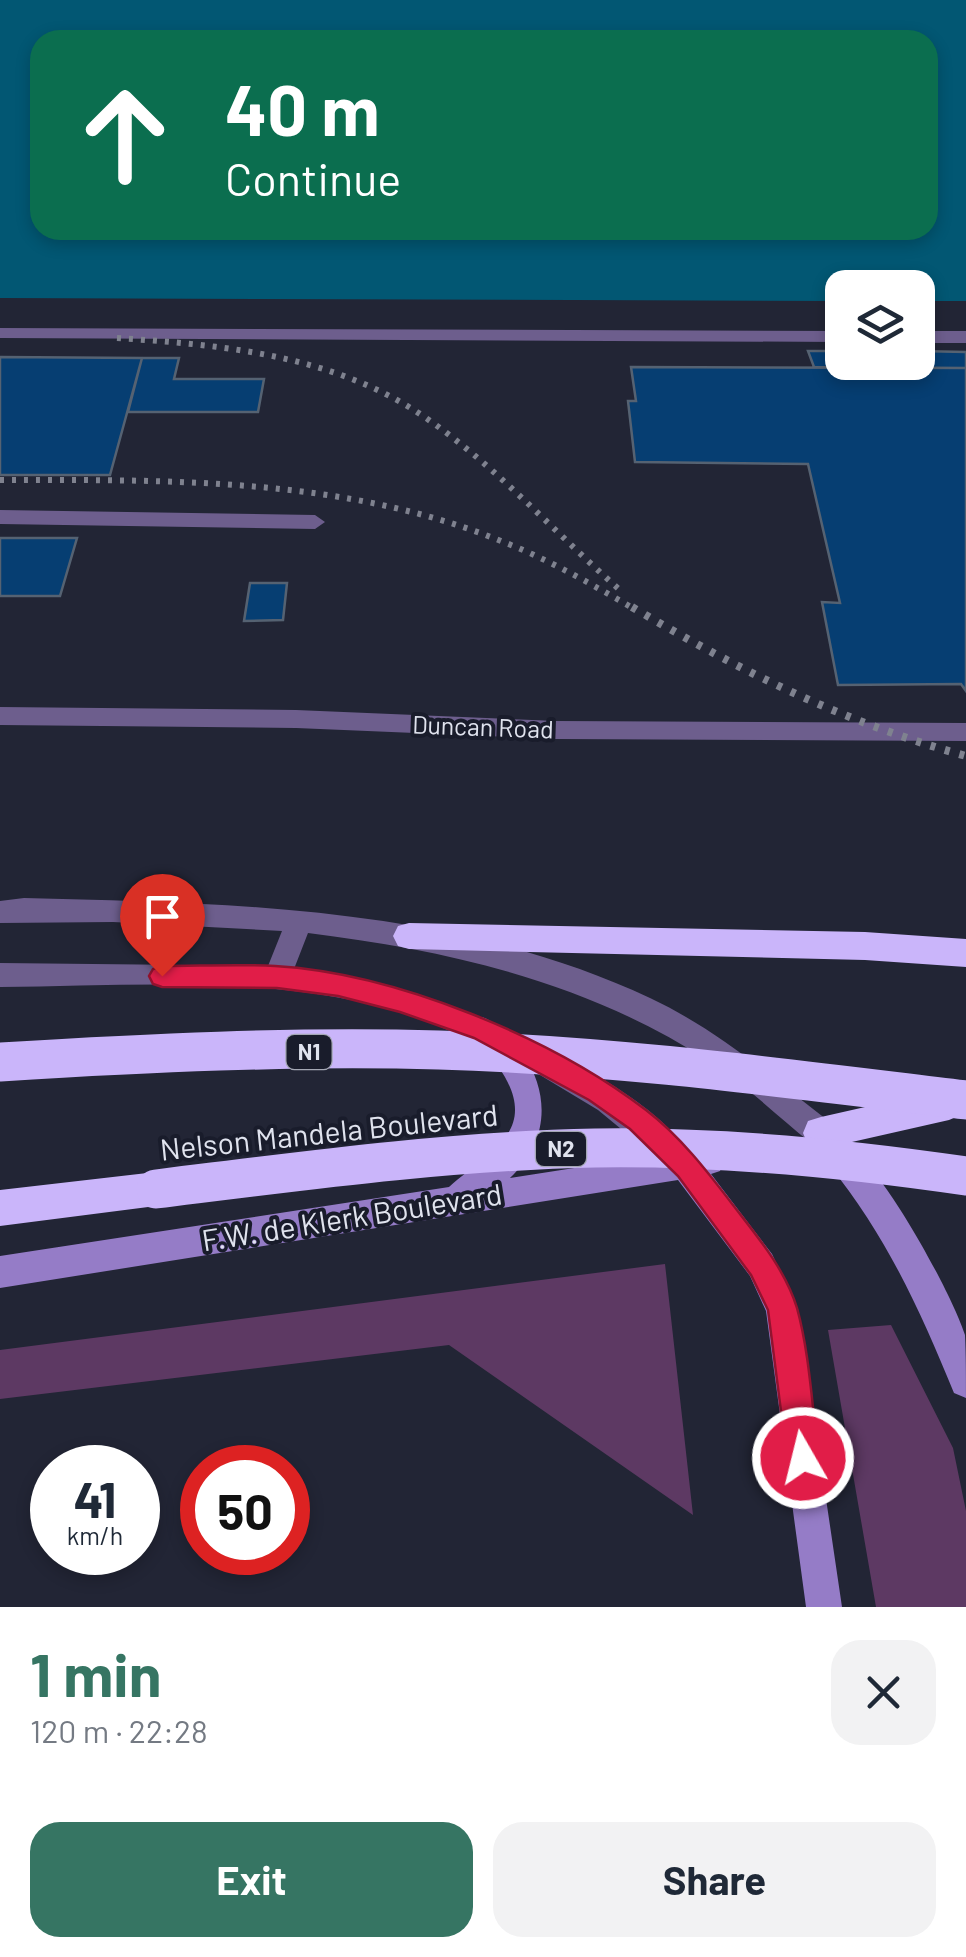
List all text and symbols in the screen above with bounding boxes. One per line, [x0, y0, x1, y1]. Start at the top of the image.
text: 40 m [225, 66, 380, 150]
icon: ahead [60, 70, 190, 200]
text: Continue [225, 151, 401, 205]
map controls [825, 270, 935, 380]
button: layers [825, 270, 935, 380]
street label: Duncan Road [412, 709, 554, 743]
pin [120, 874, 205, 977]
icon: arrive [135, 889, 190, 944]
road number: N1 [286, 1035, 332, 1069]
street label: Nelson Mandela Boulevard [158, 1095, 500, 1167]
road number: N2 [536, 1132, 586, 1166]
street label: F.W. de Klerk Boulevard [199, 1175, 504, 1258]
position arrow [751, 1406, 855, 1510]
speed limit sign: 50 [180, 1445, 310, 1575]
text: 41 [73, 1468, 117, 1528]
text: km/h [67, 1520, 123, 1550]
text: 1 min [30, 1637, 161, 1709]
button: close [831, 1640, 936, 1745]
text: 120 m · 22:28 [30, 1711, 208, 1749]
button: Exit [30, 1822, 473, 1937]
button: Share [493, 1822, 936, 1937]

